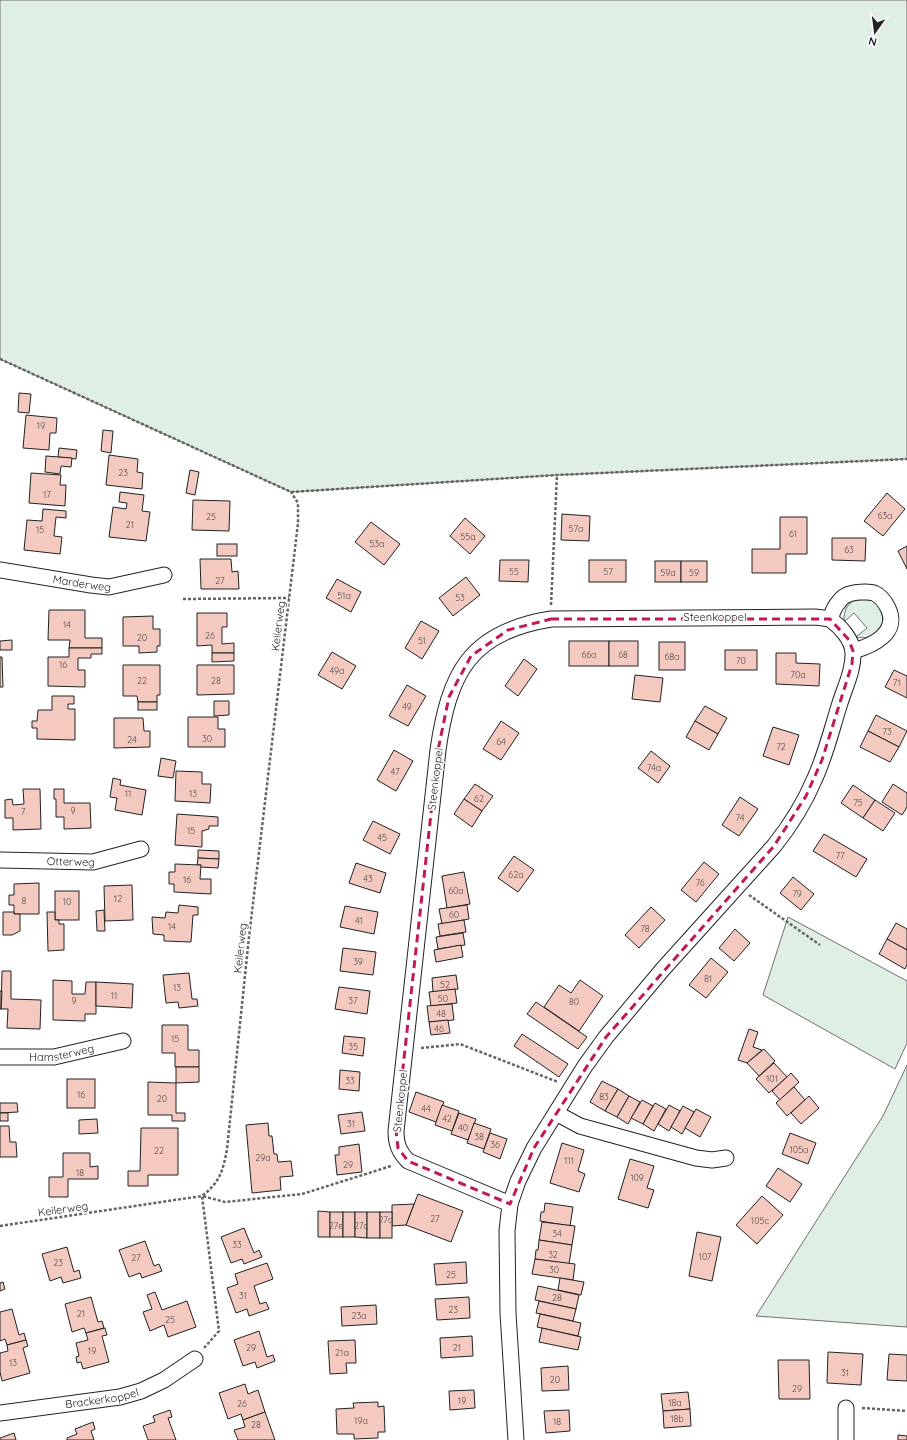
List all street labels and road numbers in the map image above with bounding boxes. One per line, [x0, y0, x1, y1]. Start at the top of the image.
street label: Marderweg [52, 572, 112, 594]
street label: Keilerweg [268, 600, 288, 652]
street label: Steenkoppel [683, 610, 747, 624]
street label: Steenkoppel [424, 747, 446, 811]
street label: Otterweg [47, 854, 95, 869]
street label: Keilerweg [230, 922, 250, 974]
street label: Hamsterweg [29, 1041, 95, 1064]
street label: Steenkoppel [390, 1069, 410, 1133]
street label: Keilerweg [37, 1199, 89, 1219]
street label: Brackerkoppel [64, 1385, 140, 1411]

